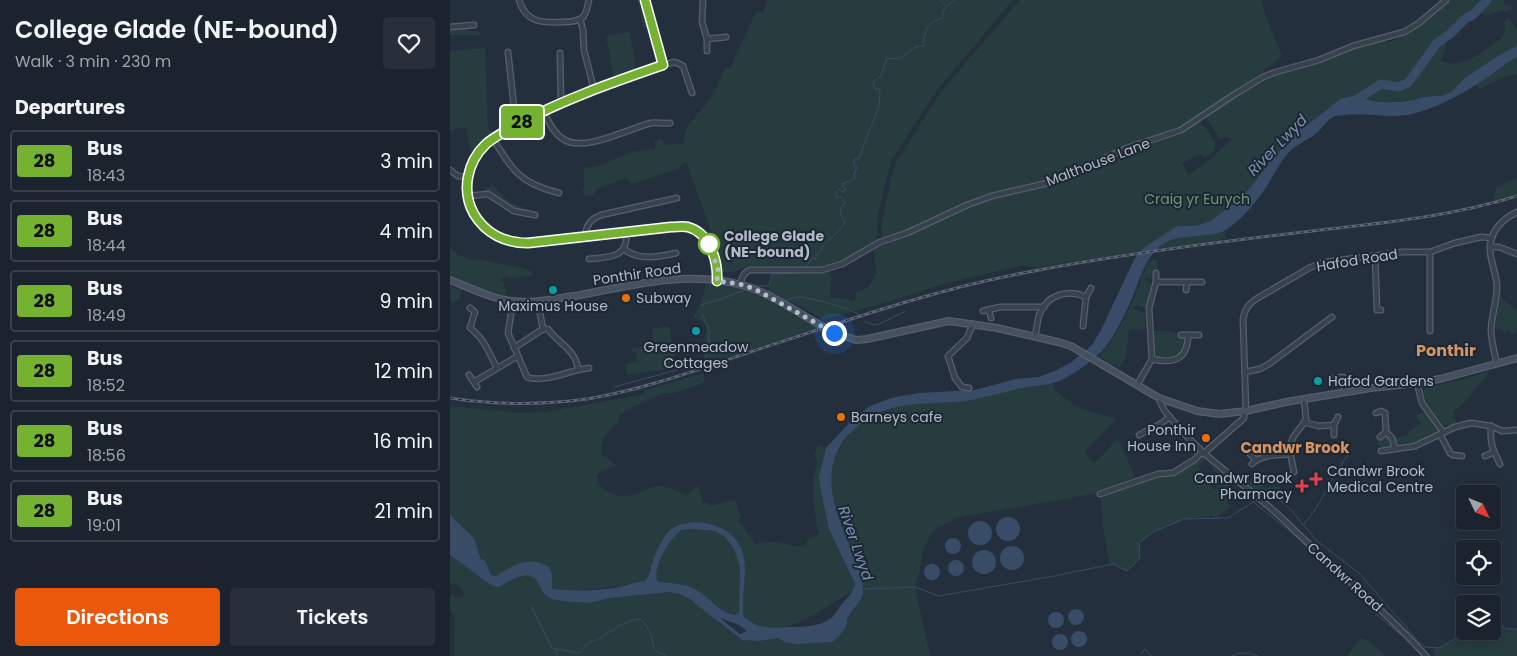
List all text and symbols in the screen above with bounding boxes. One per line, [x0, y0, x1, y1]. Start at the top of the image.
text: College Glade (NE-bound) [15, 13, 339, 46]
button: heart [383, 17, 435, 69]
text: Walk · 3 min · 230 m [15, 50, 171, 73]
text: Departures [15, 94, 125, 121]
line badge: 28 [500, 106, 544, 138]
text: 28 [511, 109, 533, 134]
water label: River Lwyd [1242, 109, 1312, 180]
street label: Malthouse Lane [1043, 133, 1153, 191]
text: Bus [87, 135, 123, 162]
text: 28 [34, 148, 55, 173]
text: 3 min [380, 148, 433, 175]
text: 18:43 [87, 164, 125, 187]
park label: Craig yr Eurych [1144, 189, 1250, 209]
text: Bus [87, 205, 123, 232]
text: 28 [34, 218, 55, 243]
text: 4 min [380, 218, 433, 245]
place label: College Glade (NE-bound) [724, 226, 824, 262]
marker: College Glade (NE-bound) [698, 233, 720, 255]
text: 18:44 [87, 234, 126, 257]
street label: Hafod Road [1315, 244, 1399, 276]
street label: Ponthir Road [592, 258, 682, 290]
text: Bus [87, 275, 123, 302]
marker: Maximus House [547, 284, 559, 296]
text: 28 [34, 288, 55, 313]
text: 9 min [380, 288, 433, 315]
place label: Subway [636, 288, 692, 308]
marker: Subway [620, 292, 632, 304]
place label: Maximus House [498, 296, 608, 316]
text: 18:49 [87, 304, 126, 327]
your location [822, 321, 847, 346]
marker: Greenmeadow Cottages [690, 325, 702, 337]
place label: Greenmeadow Cottages [644, 337, 749, 373]
district label: Ponthir [1416, 339, 1476, 362]
text: Bus [87, 345, 123, 372]
text: 28 [34, 358, 55, 383]
text: 12 min [375, 358, 433, 385]
place label: Hafod Gardens [1328, 371, 1434, 391]
text: 18:52 [87, 374, 125, 397]
marker: Hafod Gardens [1312, 375, 1324, 387]
place label: Barneys cafe [851, 407, 942, 427]
marker: Barneys cafe [835, 411, 847, 423]
text: Bus [87, 415, 123, 442]
place label: Ponthir House Inn [1127, 420, 1196, 456]
text: 28 [34, 428, 55, 453]
text: 16 min [373, 428, 433, 455]
marker: Ponthir House Inn [1200, 432, 1212, 444]
district label: Candwr Brook [1240, 437, 1350, 458]
text: 18:56 [87, 444, 126, 467]
place label: Candwr Brook Medical Centre [1327, 461, 1434, 497]
place label: Candwr Brook Pharmacy [1194, 468, 1293, 504]
marker: Candwr Brook Medical Centre [1309, 472, 1323, 486]
marker: Candwr Brook Pharmacy [1296, 480, 1308, 492]
text: Bus [87, 485, 123, 512]
north arrow [1456, 485, 1501, 530]
map controls [1456, 485, 1501, 640]
text: 28 [34, 498, 55, 523]
text: 21 min [375, 498, 433, 525]
water label: River Lwyd [833, 503, 879, 584]
text: 19:01 [87, 514, 121, 537]
street label: Candwr Road [1303, 538, 1387, 616]
button: locate [1456, 540, 1501, 585]
button: Directions [15, 588, 220, 646]
button: Tickets [230, 588, 435, 646]
button: layers [1456, 595, 1501, 640]

